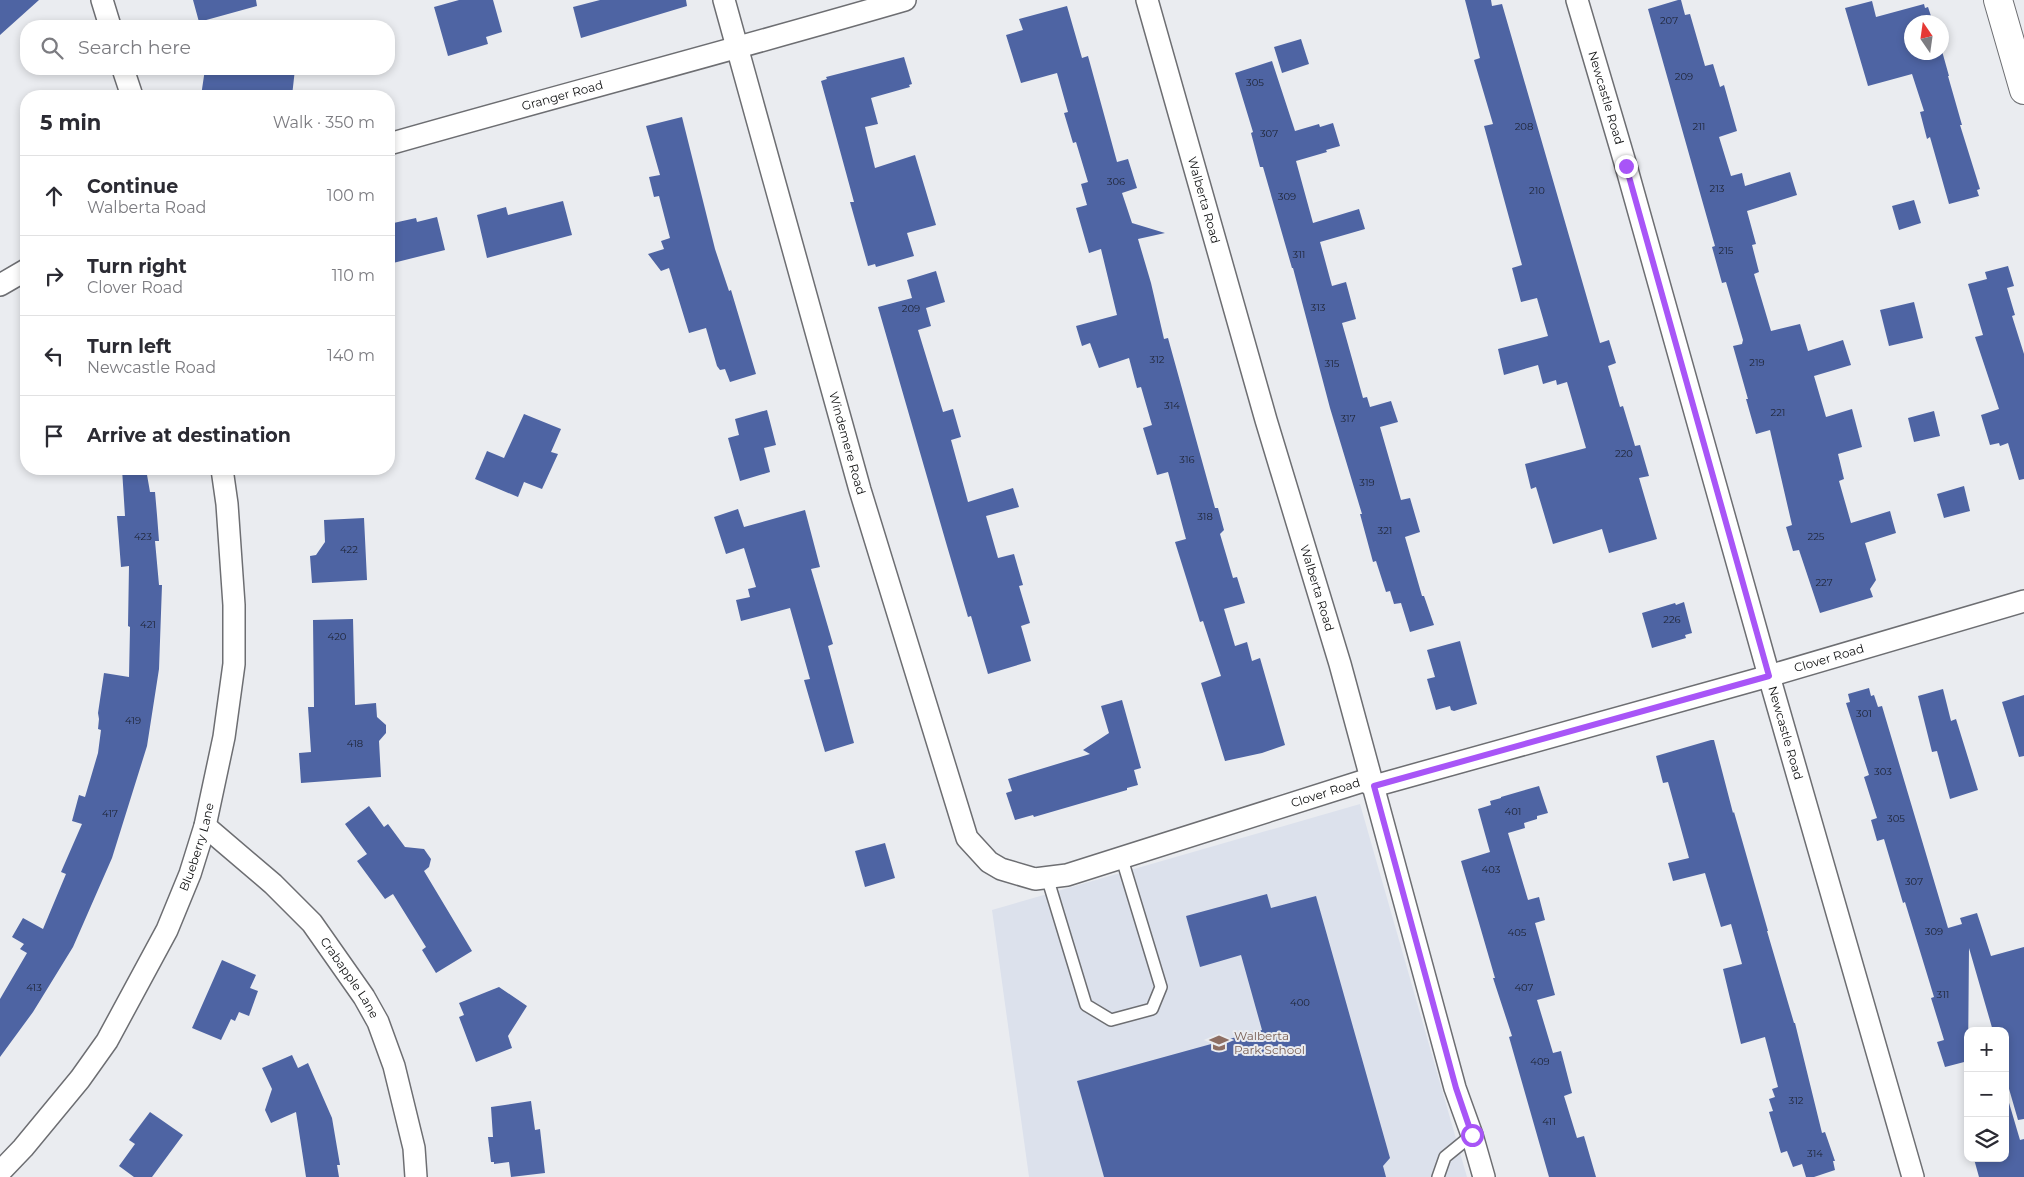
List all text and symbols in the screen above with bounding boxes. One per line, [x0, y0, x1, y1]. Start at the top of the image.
house number: 207 [1660, 14, 1678, 27]
north arrow [1904, 15, 1949, 60]
search box [20, 20, 395, 75]
icon: search [38, 34, 66, 62]
text: Search here [78, 36, 191, 59]
street label: Newcastle Road [1585, 49, 1627, 146]
house number: 209 [1675, 70, 1693, 83]
house number: 305 [1246, 76, 1264, 89]
street label: Granger Road [520, 77, 605, 113]
text: 5 min [40, 110, 101, 135]
text: Walk · 350 m [273, 113, 375, 132]
house number: 208 [1515, 120, 1533, 133]
house number: 211 [1693, 120, 1705, 133]
house number: 307 [1260, 127, 1278, 140]
street label: Walberta Road [1185, 155, 1224, 245]
route end [1615, 155, 1638, 178]
text: Continue [87, 175, 178, 198]
house number: 306 [1107, 175, 1125, 188]
icon: ahead [40, 182, 68, 210]
house number: 213 [1710, 182, 1725, 195]
house number: 210 [1529, 184, 1545, 197]
text: 100 m [327, 186, 375, 205]
house number: 309 [1278, 190, 1296, 203]
text: Walberta Road [87, 198, 206, 217]
house number: 215 [1719, 244, 1734, 257]
house number: 311 [1293, 248, 1305, 261]
text: Turn right [87, 255, 187, 278]
icon: right [40, 262, 68, 290]
text: 110 m [332, 266, 375, 285]
text: Clover Road [87, 278, 183, 297]
house number: 313 [1311, 301, 1326, 314]
house number: 209 [902, 302, 920, 315]
text: Turn left [87, 335, 172, 358]
icon: left [40, 342, 68, 370]
text: 140 m [327, 346, 375, 365]
house number: 312 [1150, 353, 1165, 366]
house number: 219 [1749, 356, 1765, 369]
house number: 315 [1325, 357, 1340, 370]
text: Newcastle Road [87, 358, 216, 377]
street label: Windemere Road [826, 390, 869, 497]
house number: 314 [1164, 399, 1180, 412]
house number: 221 [1771, 406, 1785, 419]
house number: 317 [1340, 412, 1356, 425]
icon: arrive [40, 422, 68, 450]
text: Arrive at destination [87, 424, 291, 447]
house number: 220 [1615, 447, 1633, 460]
house number: 316 [1179, 453, 1195, 466]
house number: 319 [1359, 476, 1375, 489]
house number: 318 [1197, 510, 1213, 523]
house number: 321 [1378, 524, 1392, 537]
house number: 423 [134, 530, 152, 543]
house number: 225 [1807, 530, 1825, 543]
house number: 422 [340, 543, 358, 556]
street label: Walberta Road [1297, 543, 1338, 633]
house number: 227 [1815, 576, 1833, 589]
house number: 226 [1663, 613, 1681, 626]
house number: 421 [140, 618, 156, 631]
house number: 420 [328, 630, 347, 643]
street label: Clover Road [1792, 641, 1866, 675]
street label: Newcastle Road [1765, 684, 1806, 781]
house number: 301 [1856, 707, 1872, 720]
house number: 419 [125, 714, 141, 727]
house number: 418 [347, 737, 363, 750]
house number: 303 [1874, 765, 1892, 778]
street label: Clover Road [1289, 774, 1362, 810]
street label: Blueberry Lane [176, 801, 217, 893]
house number: 401 [1505, 805, 1521, 818]
house number: 417 [102, 807, 118, 820]
house number: 305 [1887, 812, 1905, 825]
house number: 403 [1482, 863, 1501, 876]
house number: 307 [1905, 875, 1923, 888]
house number: 309 [1925, 925, 1943, 938]
house number: 405 [1508, 926, 1527, 939]
street label: Crabapple Lane [317, 934, 382, 1021]
house number: 413 [26, 981, 42, 994]
house number: 407 [1514, 981, 1534, 994]
house number: 311 [1937, 988, 1949, 1001]
house number: 400 [1290, 996, 1310, 1009]
map controls [1964, 1027, 2009, 1162]
button: + [1964, 1027, 2009, 1072]
place label: Walberta Park School [1234, 1028, 1305, 1057]
school or university icon: Walberta Park School [1208, 1032, 1230, 1054]
house number: 409 [1530, 1055, 1550, 1068]
button: − [1964, 1072, 2009, 1117]
house number: 312 [1789, 1094, 1804, 1107]
house number: 411 [1542, 1115, 1556, 1128]
button: layers [1964, 1117, 2009, 1162]
route start [1461, 1124, 1484, 1147]
house number: 314 [1807, 1147, 1823, 1160]

